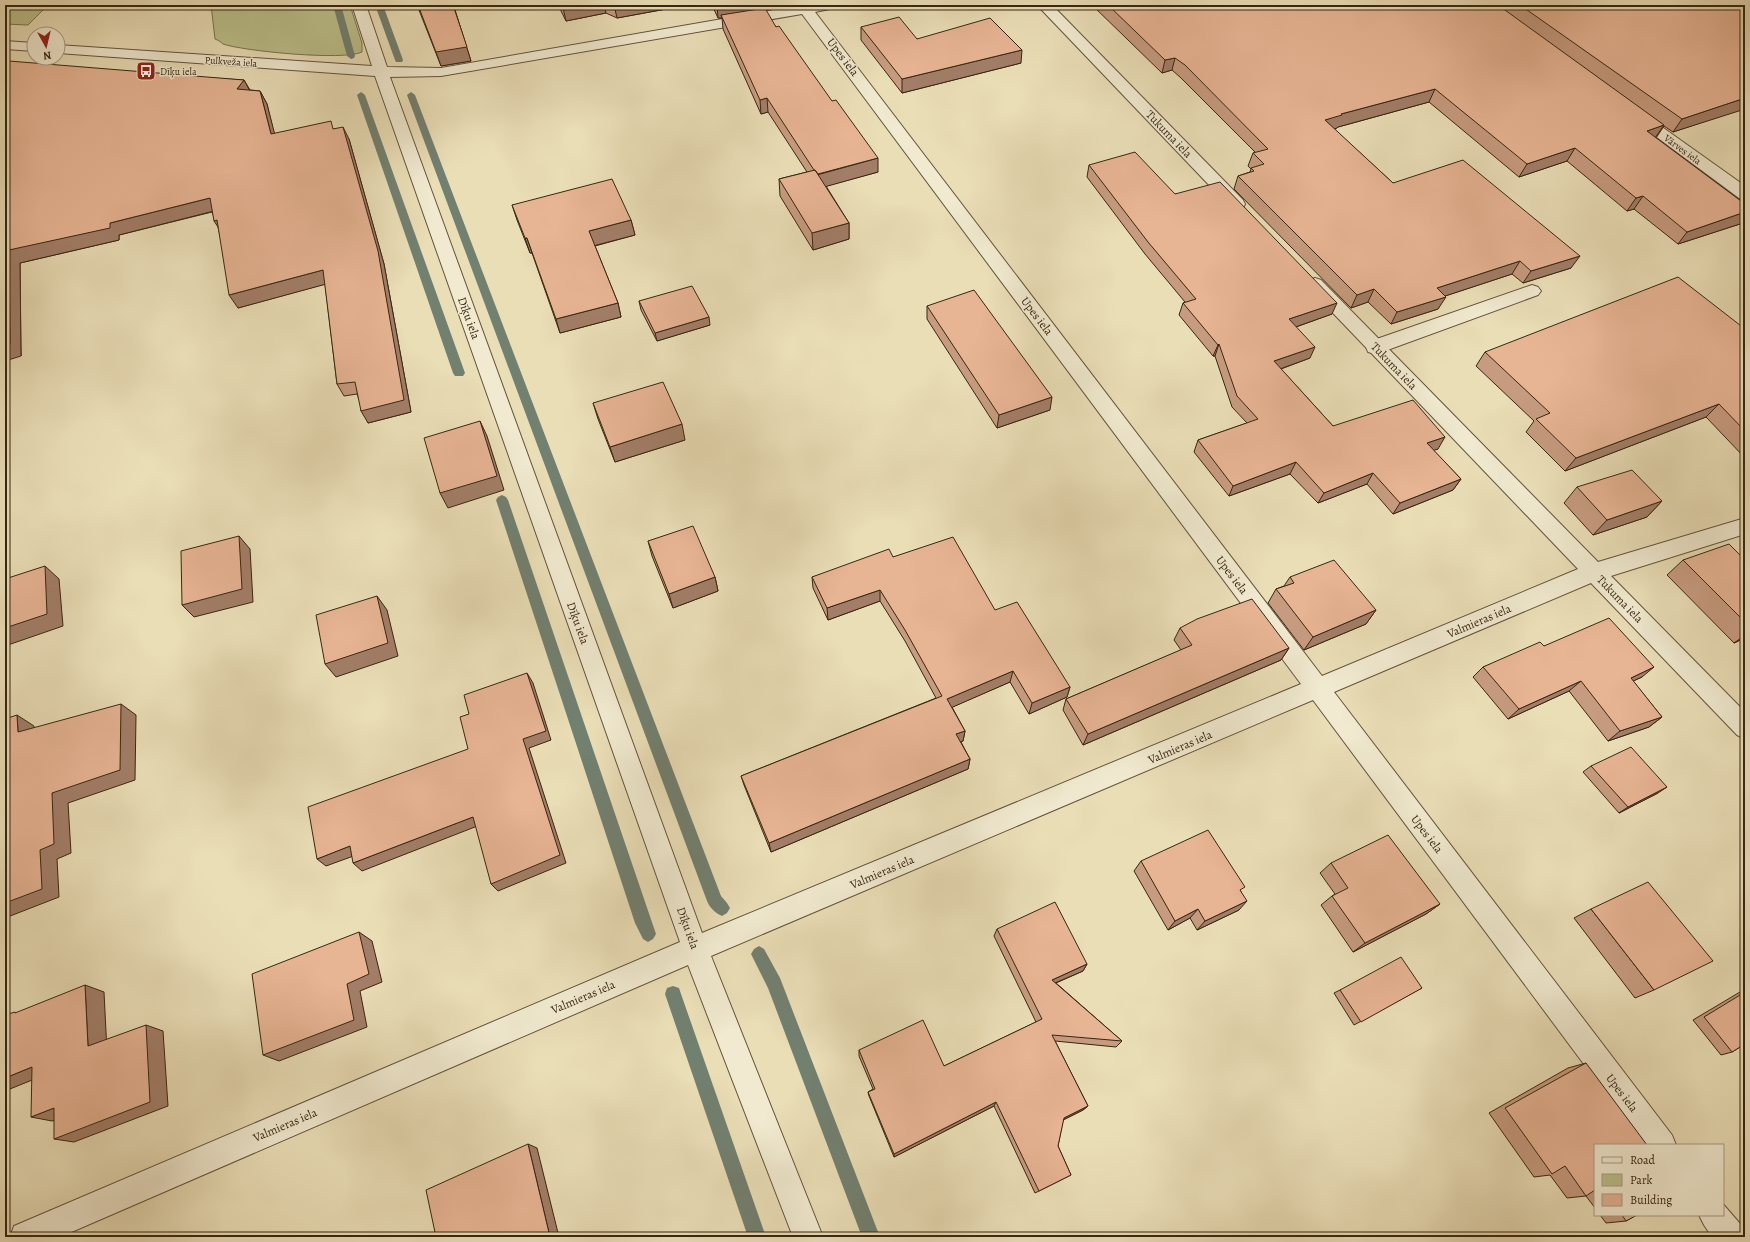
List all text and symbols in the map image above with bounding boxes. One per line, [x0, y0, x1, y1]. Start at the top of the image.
north arrow [26, 26, 66, 66]
street label: Upes iela [823, 35, 863, 80]
text: N [42, 47, 52, 63]
street label: Pulkveža iela [204, 53, 258, 70]
bus stop icon: Dīķu iela [135, 60, 157, 82]
place label: Dīķu iela [160, 65, 197, 78]
street label: Tukuma iela [1142, 107, 1196, 162]
street label: Vārves iela [1661, 131, 1704, 168]
street label: Upes iela [1017, 294, 1057, 339]
street label: Dīķu iela [454, 295, 484, 342]
street label: Tukuma iela [1367, 339, 1421, 394]
street label: Upes iela [1212, 553, 1252, 598]
street label: Tukuma iela [1593, 572, 1647, 627]
street label: Dīķu iela [563, 600, 593, 647]
street label: Valmieras iela [1444, 600, 1514, 642]
street label: Valmieras iela [1145, 726, 1215, 768]
street label: Upes iela [1407, 812, 1447, 857]
street label: Valmieras iela [847, 851, 917, 893]
street label: Dīķu iela [673, 905, 703, 952]
street label: Valmieras iela [548, 976, 618, 1018]
street label: Upes iela [1602, 1071, 1642, 1116]
street label: Valmieras iela [250, 1104, 320, 1146]
legend [1594, 1144, 1724, 1216]
text: Road [1630, 1152, 1656, 1168]
text: Park [1630, 1172, 1653, 1188]
text: Building [1630, 1192, 1672, 1208]

